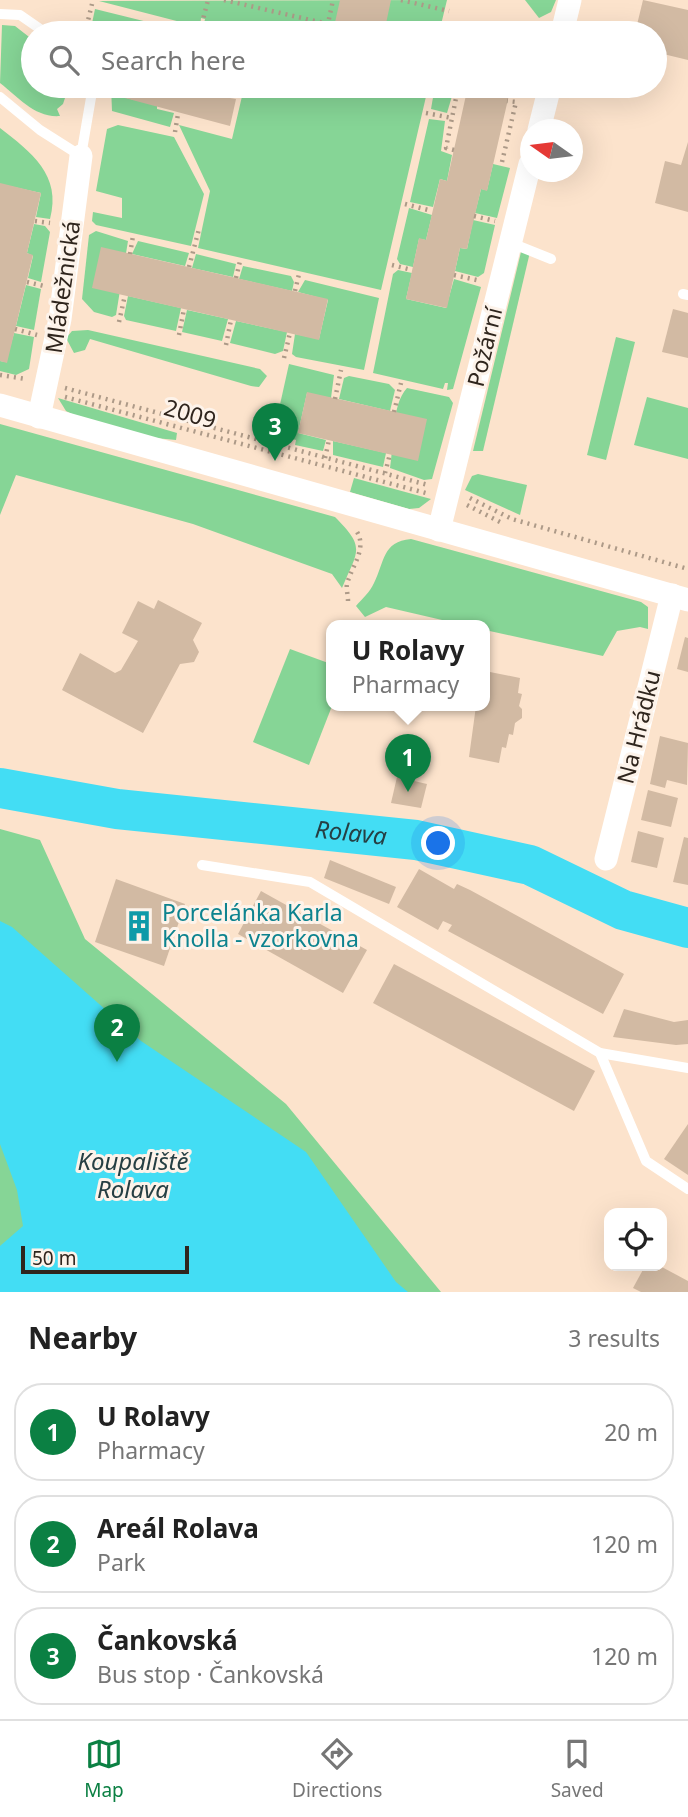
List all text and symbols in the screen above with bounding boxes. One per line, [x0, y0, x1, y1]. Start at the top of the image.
search box [21, 21, 667, 98]
icon: search [45, 41, 83, 79]
text: Search here [101, 42, 246, 78]
north arrow [520, 119, 583, 182]
street label: Mládežnická [37, 218, 87, 355]
street label: Požární [459, 303, 510, 390]
street label: 2009 [161, 390, 220, 436]
pin: 3 [252, 403, 298, 461]
popup [326, 620, 490, 711]
text: U Rolavy [352, 632, 464, 668]
street label: Na Hrádku [608, 667, 668, 787]
text: Pharmacy [352, 668, 459, 700]
pin: 1 [385, 734, 431, 792]
water label: Rolava [314, 812, 389, 852]
your location [421, 826, 455, 860]
place label: Porcelánka Karla Knolla - vzorkovna [162, 896, 359, 954]
building icon: Porcelánka Karla Knolla - vzorkovna [122, 909, 156, 943]
pin: 2 [94, 1004, 140, 1062]
water label: Koupaliště Rolava [77, 1144, 190, 1205]
map controls [604, 1208, 667, 1271]
button: locate [604, 1208, 667, 1271]
scale bar [21, 1243, 189, 1275]
text: 50 m [32, 1245, 76, 1271]
text: Nearby [28, 1317, 137, 1358]
text: 3 results [568, 1322, 660, 1354]
text: U Rolavy [97, 1398, 210, 1434]
text: 1 [46, 1416, 60, 1448]
text: 20 m [604, 1416, 658, 1448]
text: Pharmacy [97, 1434, 205, 1466]
text: Areál Rolava [97, 1510, 259, 1546]
text: 2 [46, 1528, 60, 1560]
text: 120 m [591, 1528, 658, 1560]
text: Park [97, 1546, 146, 1578]
text: Čankovská [97, 1622, 238, 1658]
text: 3 [46, 1640, 60, 1672]
text: 120 m [591, 1640, 658, 1672]
text: Bus stop · Čankovská [97, 1658, 324, 1690]
tab: Map [84, 1735, 124, 1803]
tab: Directions [292, 1735, 382, 1803]
tab: Saved [551, 1735, 604, 1803]

